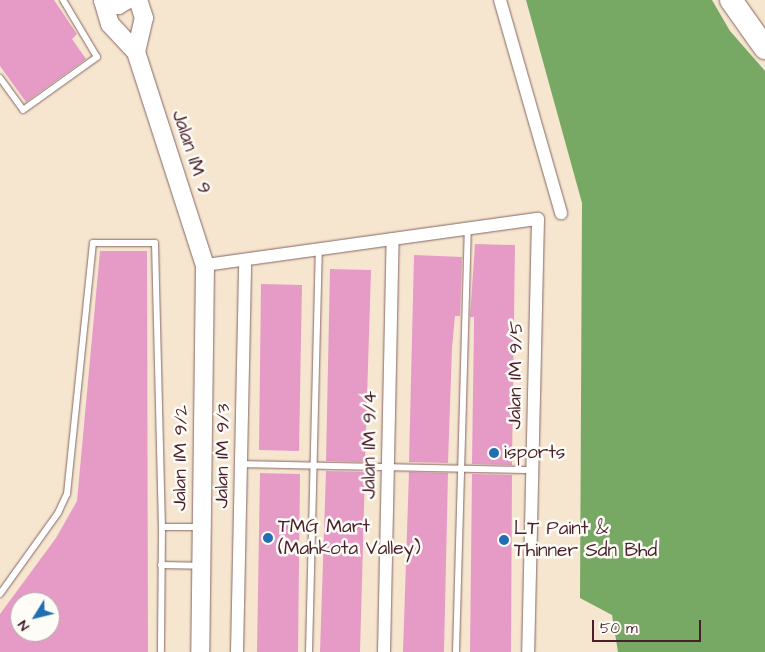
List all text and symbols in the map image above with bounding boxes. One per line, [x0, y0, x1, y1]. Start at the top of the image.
street label: Jalan IM 9 [167, 107, 215, 197]
street label: Jalan IM 9/5 [504, 321, 528, 429]
street label: Jalan IM 9/4 [358, 391, 382, 499]
street label: Jalan IM 9/3 [211, 403, 235, 509]
street label: Jalan IM 9/2 [169, 405, 193, 511]
place label: isports [504, 442, 565, 464]
marker: isports [488, 447, 500, 459]
place label: TMG Mart (Mahkota Valley) [278, 516, 421, 560]
place label: LT Paint & Thinner Sdn Bhd [514, 518, 657, 562]
marker: TMG Mart (Mahkota Valley) [262, 532, 274, 544]
marker: LT Paint & Thinner Sdn Bhd [498, 534, 510, 546]
north arrow [10, 592, 60, 642]
scale bar [595, 610, 704, 642]
text: N [13, 616, 34, 635]
text: 50 m [600, 618, 638, 639]

